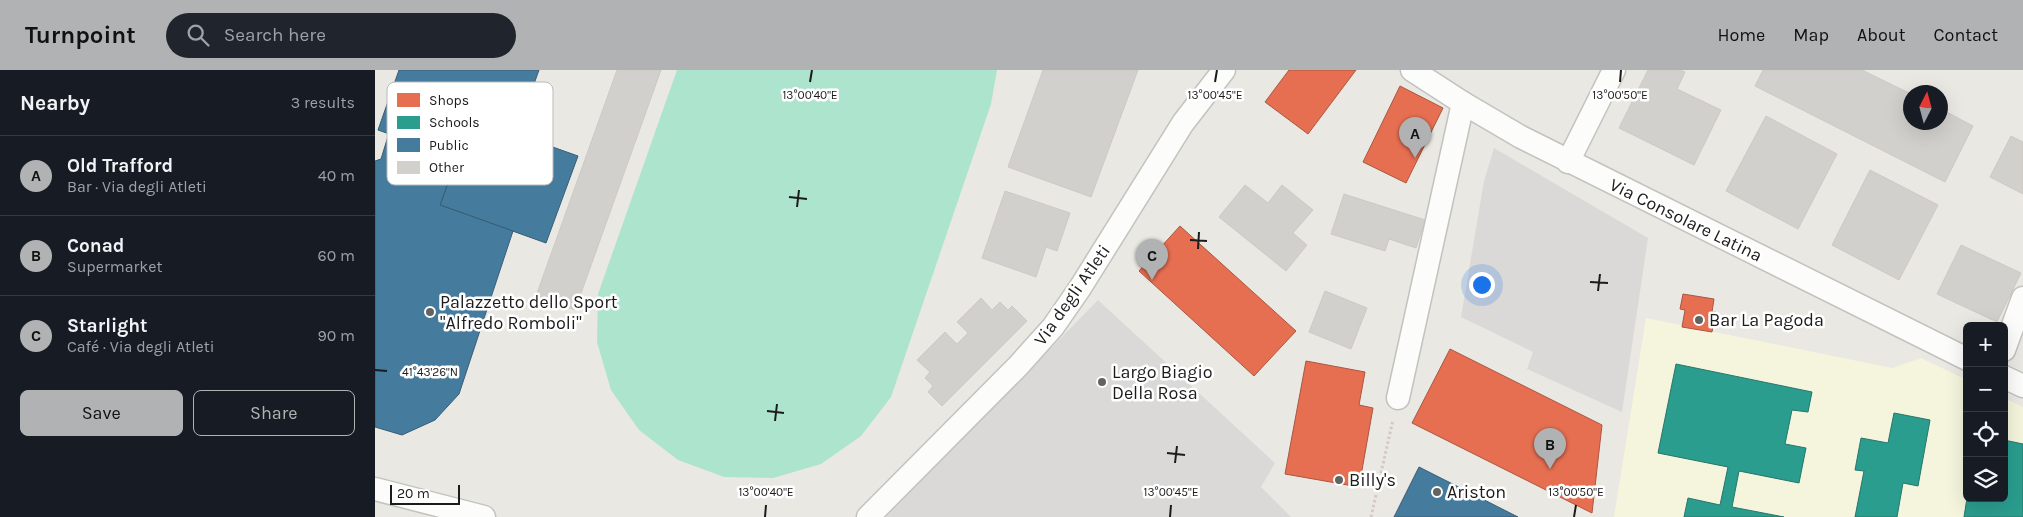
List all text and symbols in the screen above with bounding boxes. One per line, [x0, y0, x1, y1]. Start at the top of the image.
search box [166, 13, 516, 58]
text: Turnpoint [25, 21, 136, 49]
icon: search [184, 21, 212, 49]
text: Search here [224, 24, 326, 46]
text: Home [1717, 24, 1765, 46]
text: Map [1793, 24, 1829, 46]
text: About [1857, 24, 1906, 46]
text: Contact [1934, 24, 1998, 46]
legend [387, 82, 553, 185]
north arrow [1903, 85, 1948, 130]
text: 13°00'40"E [782, 88, 838, 102]
text: 13°00'45"E [1188, 88, 1242, 102]
text: 13°00'50"E [1592, 88, 1648, 102]
text: Nearby [20, 91, 90, 115]
text: Shops [429, 92, 469, 109]
text: 3 results [291, 93, 355, 112]
text: Schools [429, 114, 480, 131]
pin: A [1399, 117, 1431, 158]
text: Public [429, 137, 469, 154]
text: Old Trafford [67, 155, 173, 177]
text: Other [429, 159, 465, 176]
text: A [31, 166, 41, 185]
text: 40 m [318, 166, 355, 185]
street label: Via Consolare Latina [1606, 174, 1766, 266]
text: Bar · Via degli Atleti [67, 177, 207, 196]
text: Conad [67, 235, 124, 257]
pin: C [1136, 239, 1168, 280]
street label: Via degli Atleti [1029, 240, 1115, 350]
text: B [31, 246, 41, 265]
text: 60 m [318, 246, 355, 265]
text: Supermarket [67, 257, 163, 276]
your location [1469, 272, 1495, 298]
place label: Palazzetto dello Sport "Alfredo Romboli" [440, 291, 618, 334]
marker: Palazzetto dello Sport "Alfredo Romboli" [424, 306, 436, 318]
place label: Bar La Pagoda [1709, 309, 1824, 331]
marker: Bar La Pagoda [1693, 314, 1705, 326]
text: Starlight [67, 315, 148, 337]
map controls [1963, 322, 2008, 502]
button: + [1963, 322, 2008, 367]
text: C [31, 326, 41, 345]
text: 90 m [317, 326, 355, 345]
text: Café · Via degli Atleti [67, 337, 215, 356]
place label: Largo Biagio Della Rosa [1112, 361, 1213, 404]
text: 41°43'26"N [402, 365, 458, 379]
button: − [1963, 367, 2008, 412]
marker: Largo Biagio Della Rosa [1096, 376, 1108, 388]
button: Save [20, 390, 183, 436]
button: Share [193, 390, 355, 436]
button: locate [1963, 412, 2008, 457]
pin: B [1534, 428, 1566, 469]
button: layers [1963, 457, 2008, 502]
place label: Billy's [1349, 469, 1396, 491]
marker: Billy's [1333, 474, 1345, 486]
place label: Ariston [1447, 481, 1506, 503]
scale bar [390, 482, 460, 505]
text: 20 m [397, 485, 430, 502]
text: 13°00'40"E [738, 485, 794, 499]
text: 13°00'45"E [1144, 485, 1198, 499]
text: 13°00'50"E [1548, 485, 1604, 499]
marker: Ariston [1431, 486, 1443, 498]

